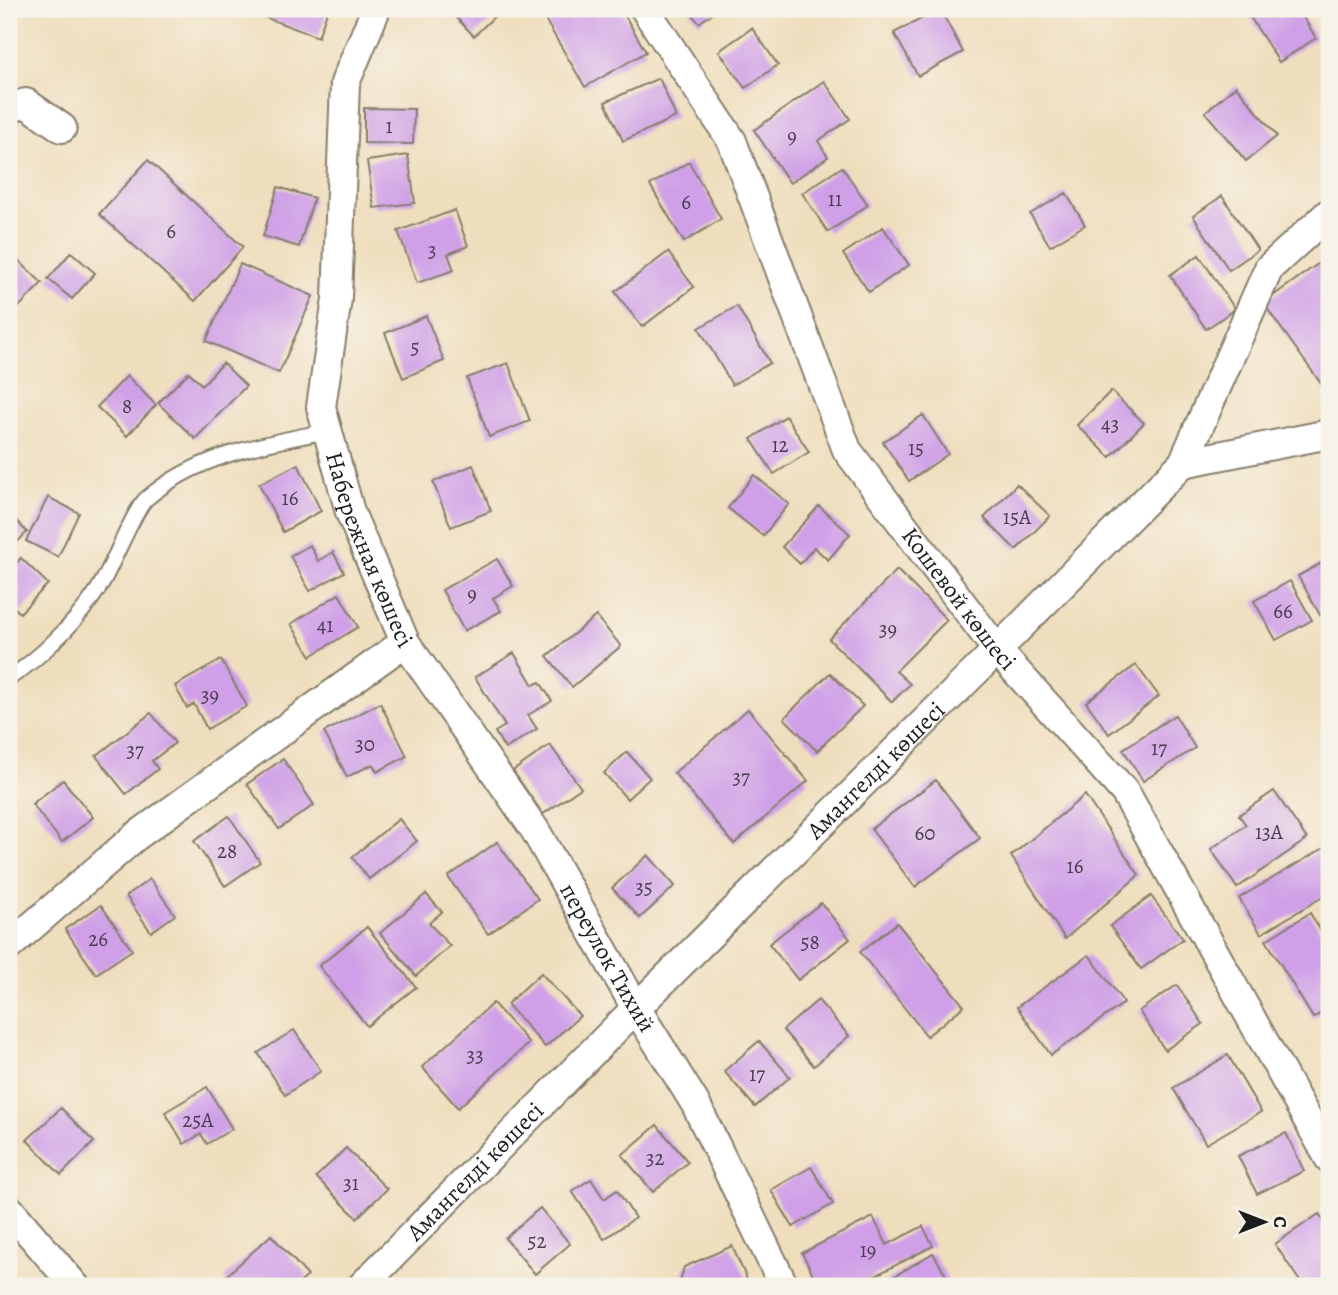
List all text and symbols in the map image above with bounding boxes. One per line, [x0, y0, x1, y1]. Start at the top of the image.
house number: 1 [385, 112, 393, 140]
house number: 9 [787, 122, 797, 150]
house number: 11 [828, 185, 842, 213]
house number: 6 [681, 188, 691, 216]
house number: 6 [166, 217, 176, 245]
house number: 3 [428, 236, 436, 264]
house number: 5 [410, 333, 420, 361]
house number: 8 [122, 392, 132, 420]
house number: 43 [1101, 410, 1119, 438]
house number: 12 [771, 431, 789, 459]
house number: 15 [908, 434, 924, 462]
street label: Набережная көшесі [318, 448, 420, 654]
house number: 16 [282, 484, 299, 512]
house number: 15А [1003, 503, 1032, 531]
street label: Кошевой көшесі [894, 521, 1024, 677]
house number: 9 [467, 580, 477, 608]
house number: 66 [1273, 597, 1293, 625]
house number: 41 [317, 611, 333, 639]
house number: 39 [879, 615, 897, 643]
house number: 39 [201, 681, 219, 709]
street label: Амангелді көшесі [799, 694, 952, 847]
house number: 30 [355, 730, 375, 758]
house number: 17 [1151, 734, 1167, 762]
house number: 37 [126, 736, 144, 764]
house number: 37 [732, 763, 750, 791]
house number: 13А [1255, 818, 1284, 846]
house number: 60 [915, 819, 935, 847]
house number: 28 [217, 837, 237, 865]
house number: 16 [1067, 852, 1084, 880]
house number: 35 [635, 873, 653, 901]
street label: переулок Тихий [552, 877, 663, 1038]
house number: 26 [88, 925, 108, 953]
house number: 58 [800, 928, 820, 956]
house number: 33 [466, 1041, 484, 1069]
house number: 17 [749, 1060, 765, 1088]
street label: Амангелді көшесі [399, 1095, 551, 1248]
house number: 25А [182, 1106, 214, 1134]
house number: 32 [646, 1144, 664, 1172]
house number: 31 [343, 1169, 359, 1197]
north arrow [1230, 1186, 1300, 1256]
text: С [1267, 1216, 1293, 1228]
house number: 52 [527, 1227, 547, 1255]
house number: 19 [860, 1236, 876, 1264]

